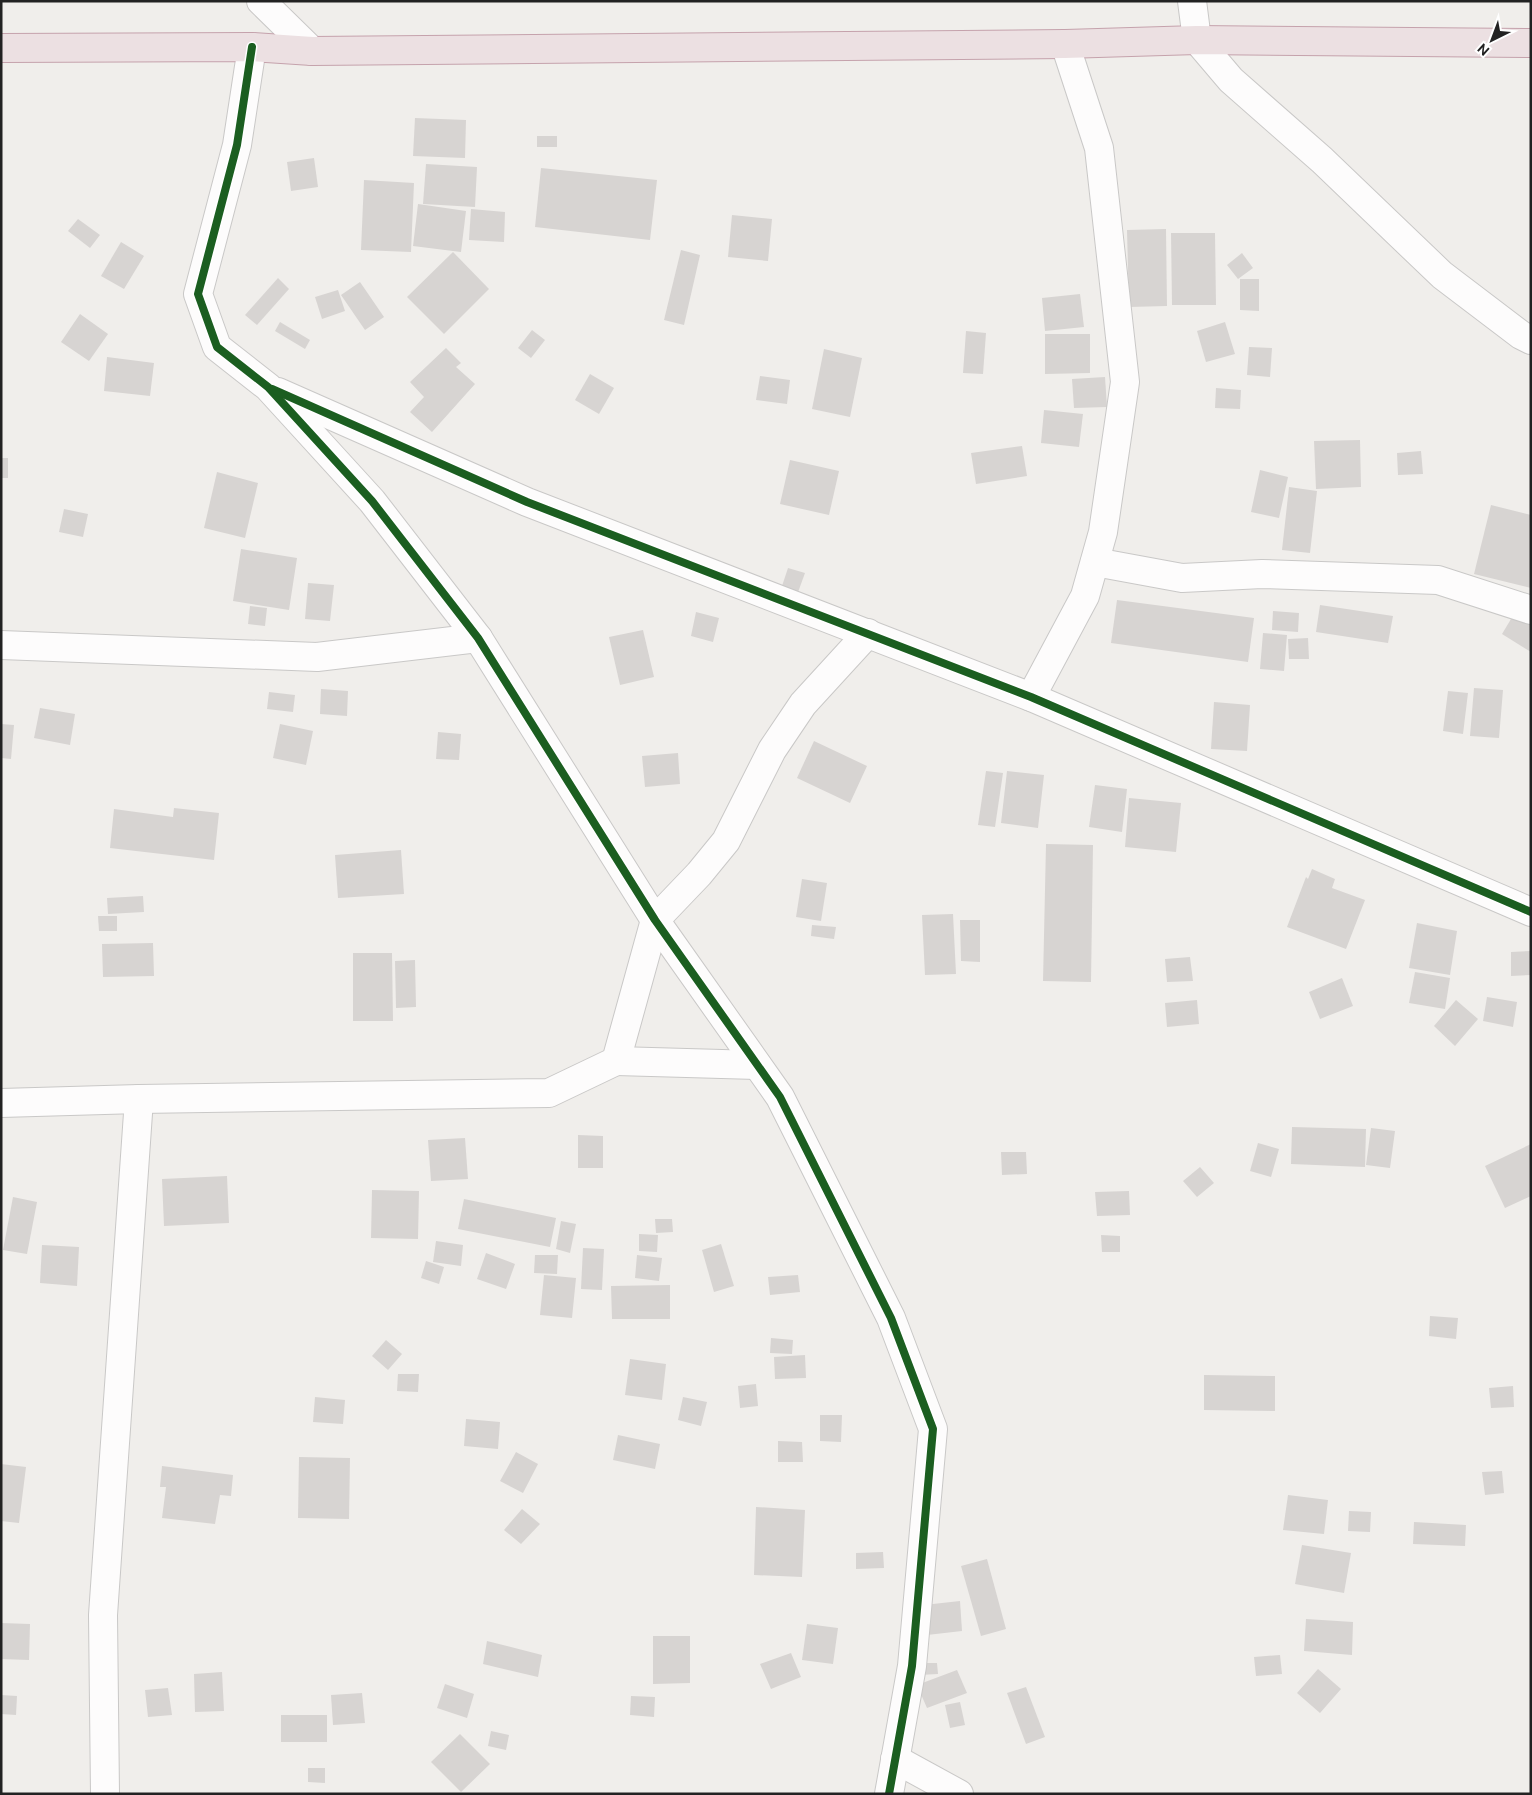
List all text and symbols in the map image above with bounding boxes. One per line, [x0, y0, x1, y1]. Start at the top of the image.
north arrow [1467, 15, 1517, 65]
text: N [1474, 40, 1493, 59]

